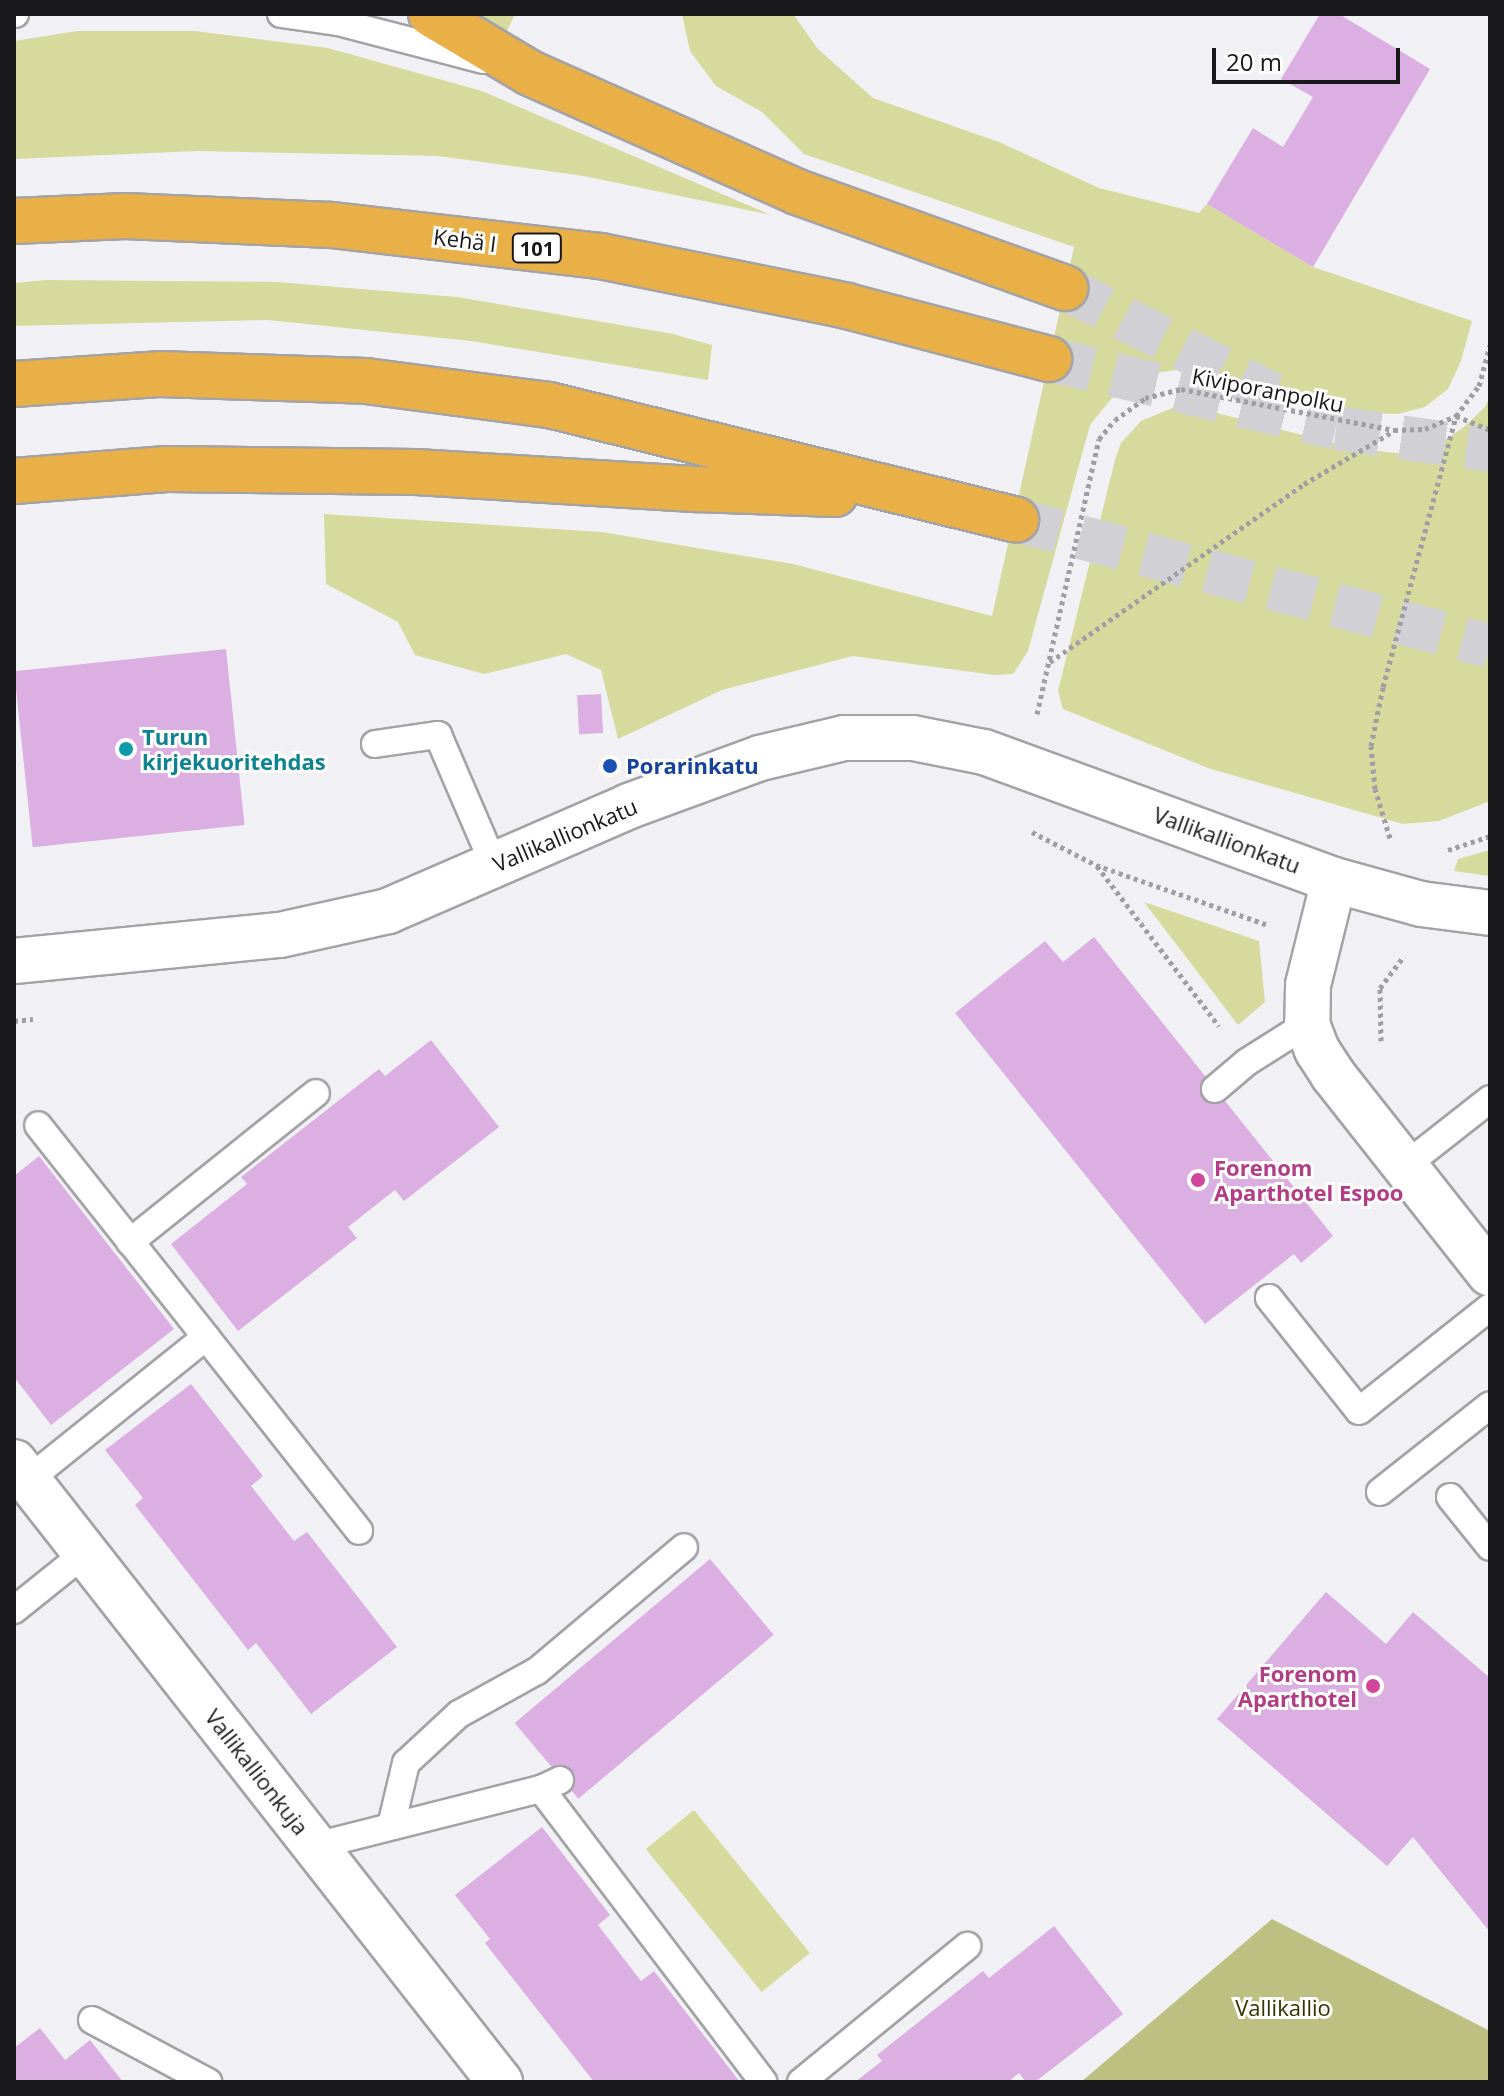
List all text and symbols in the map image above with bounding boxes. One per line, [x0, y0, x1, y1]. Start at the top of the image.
scale bar [1216, 32, 1404, 82]
text: 20 m [1226, 45, 1282, 78]
street label: Kehä I [432, 223, 498, 257]
road number: 101 [511, 232, 563, 264]
street label: Kiviporanpolku [1190, 362, 1346, 418]
place label: Turun kirjekuoritehdas [142, 723, 326, 774]
marker: Turun kirjekuoritehdas [117, 740, 135, 758]
place label: Porarinkatu [626, 753, 759, 779]
marker: Porarinkatu [601, 757, 619, 775]
street label: Vallikallionkatu [489, 793, 641, 877]
street label: Vallikallionkatu [1150, 801, 1304, 879]
place label: Forenom Aparthotel Espoo [1214, 1154, 1403, 1206]
marker: Forenom Aparthotel Espoo [1189, 1171, 1207, 1189]
place label: Forenom Aparthotel [1238, 1660, 1357, 1712]
marker: Forenom Aparthotel [1364, 1677, 1382, 1695]
street label: Vallikallionkuja [200, 1704, 314, 1840]
park label: Vallikallio [1235, 1995, 1331, 2021]

